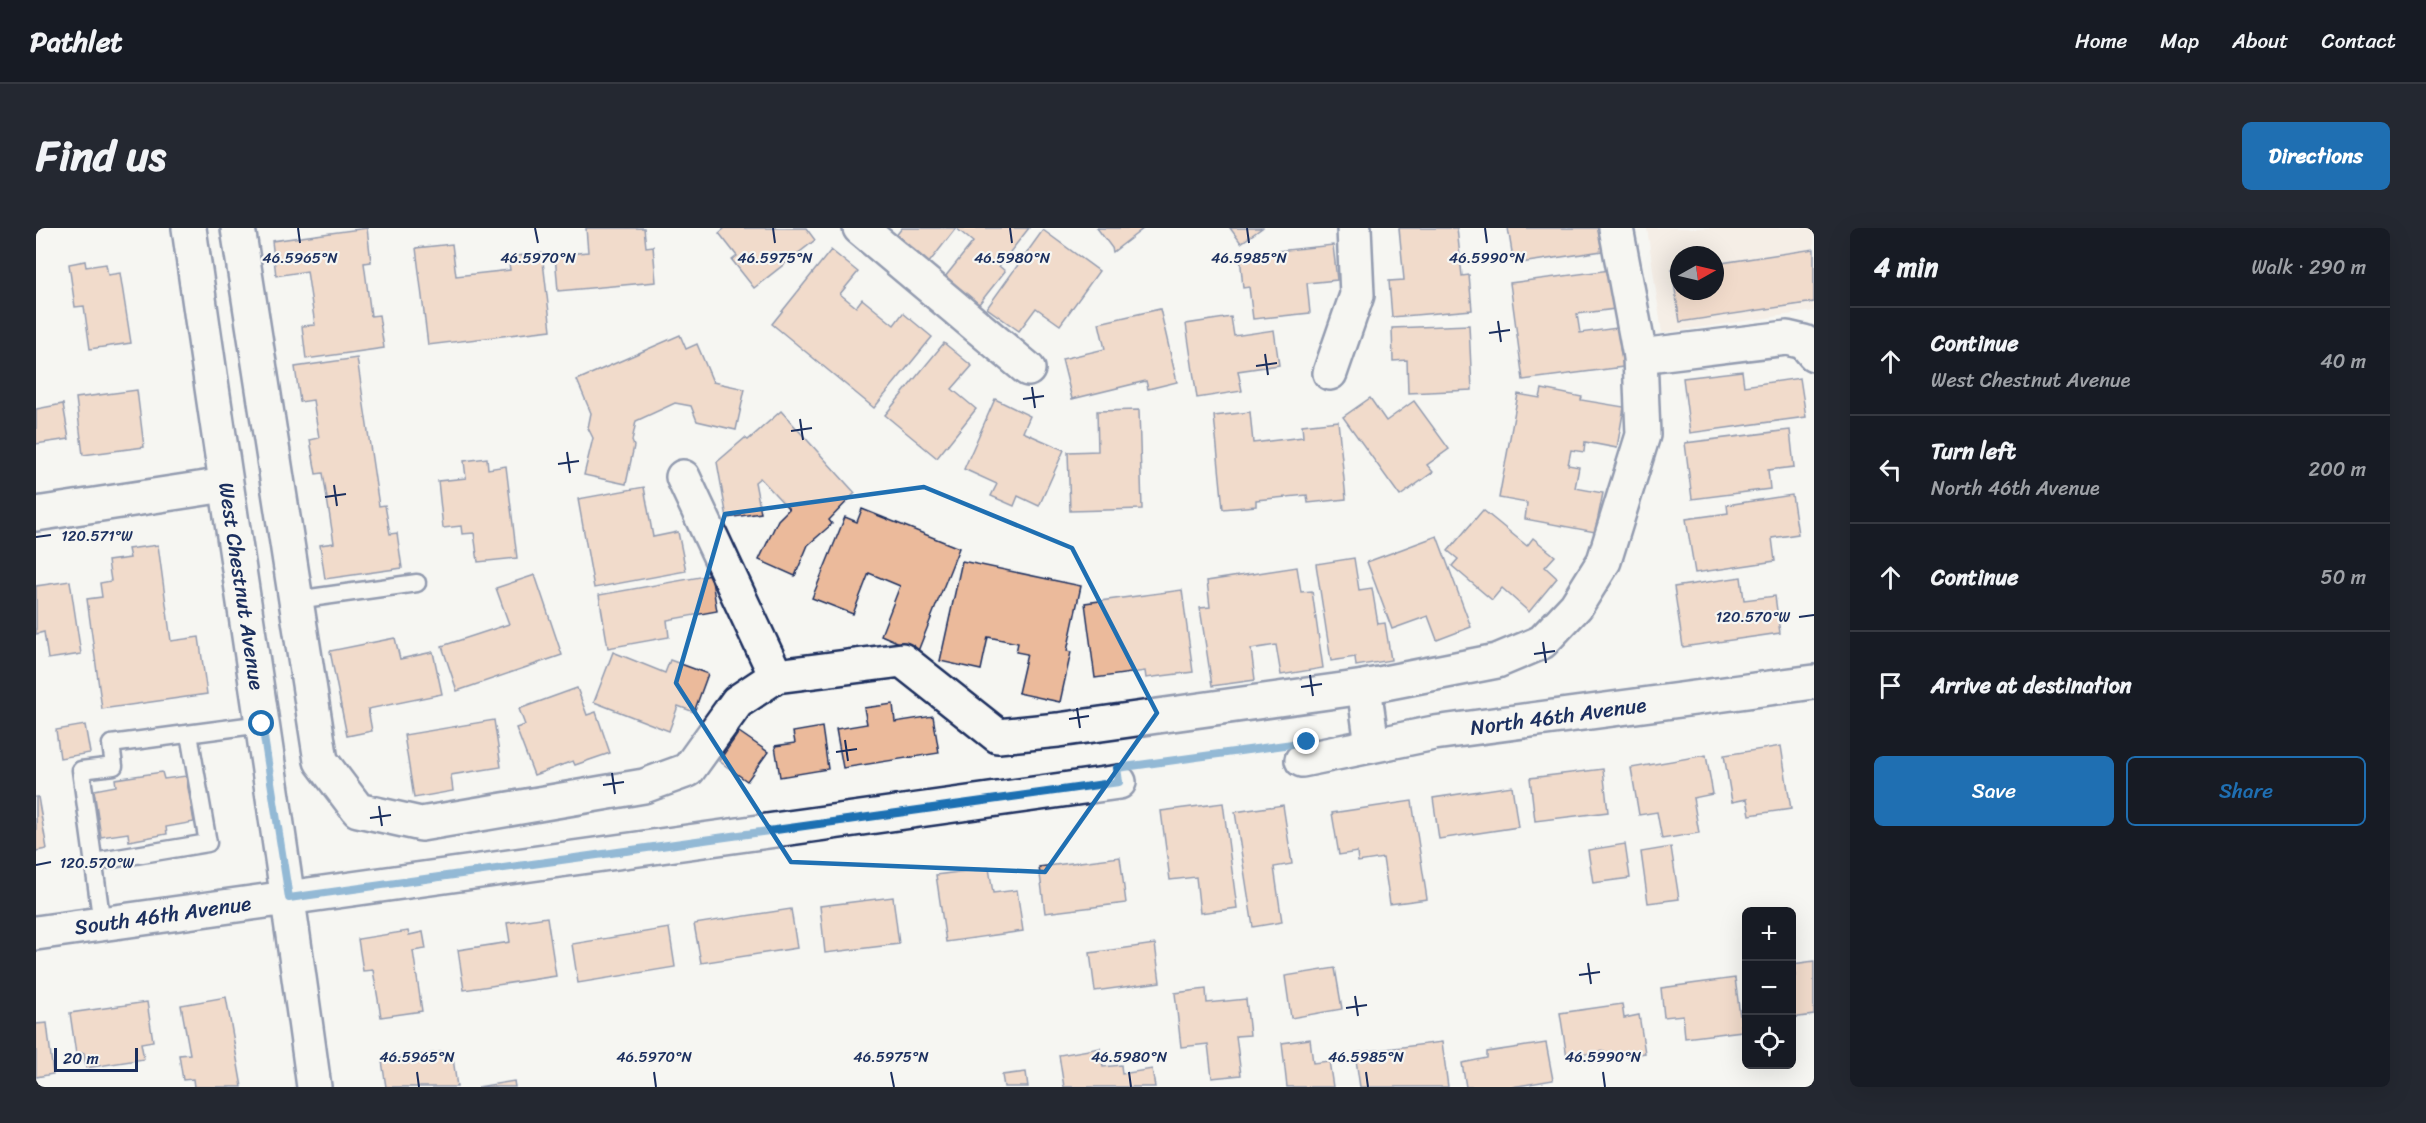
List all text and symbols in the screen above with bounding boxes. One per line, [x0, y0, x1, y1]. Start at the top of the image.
text: Pathlet [30, 17, 123, 66]
text: Home [2075, 22, 2127, 60]
text: Map [2160, 22, 2199, 60]
text: About [2232, 22, 2289, 60]
text: Contact [2322, 22, 2396, 60]
text: Find us [36, 119, 166, 193]
button: Directions [2242, 122, 2390, 190]
text: 4 min [1874, 244, 1938, 290]
text: 46.5965°N [262, 245, 338, 271]
text: 46.5970°N [500, 245, 576, 271]
text: 46.5975°N [737, 245, 813, 271]
text: 46.5980°N [974, 245, 1051, 271]
text: 46.5985°N [1211, 245, 1288, 271]
text: 46.5990°N [1449, 245, 1526, 271]
north arrow [1670, 246, 1724, 300]
text: Walk · 290 m [2251, 250, 2366, 285]
text: Continue [1931, 324, 2019, 363]
text: 40 m [2320, 344, 2366, 379]
icon: ahead [1874, 345, 1907, 378]
text: West Chestnut Avenue [1931, 363, 2130, 398]
text: Turn left [1931, 432, 2016, 471]
text: 200 m [2309, 452, 2366, 487]
icon: left [1874, 453, 1907, 486]
text: North 46th Avenue [1931, 471, 2100, 506]
street label: West Chestnut Avenue [207, 480, 276, 693]
text: 120.571°W [61, 523, 133, 549]
text: Continue [1931, 558, 2019, 597]
text: 50 m [2321, 560, 2366, 595]
icon: ahead [1874, 561, 1907, 594]
text: 120.570°W [1716, 604, 1791, 630]
text: Arrive at destination [1931, 666, 2132, 705]
icon: arrive [1874, 669, 1907, 702]
street label: North 46th Avenue [1468, 686, 1649, 747]
route start [248, 710, 274, 736]
route end [1293, 728, 1319, 754]
button: Save [1874, 756, 2114, 826]
button: Share [2126, 756, 2366, 826]
text: 120.570°W [60, 850, 135, 876]
street label: South 46th Avenue [72, 884, 254, 946]
map controls [1742, 907, 1796, 1069]
button: + [1742, 907, 1796, 961]
button: − [1742, 961, 1796, 1015]
button: locate [1742, 1015, 1796, 1069]
text: 20 m [63, 1044, 99, 1073]
text: 46.5965°N [379, 1044, 455, 1070]
text: 46.5970°N [616, 1044, 692, 1070]
text: 46.5975°N [853, 1044, 929, 1070]
text: 46.5980°N [1091, 1044, 1168, 1070]
text: 46.5985°N [1328, 1044, 1405, 1070]
text: 46.5990°N [1565, 1044, 1642, 1070]
scale bar [54, 1045, 138, 1072]

